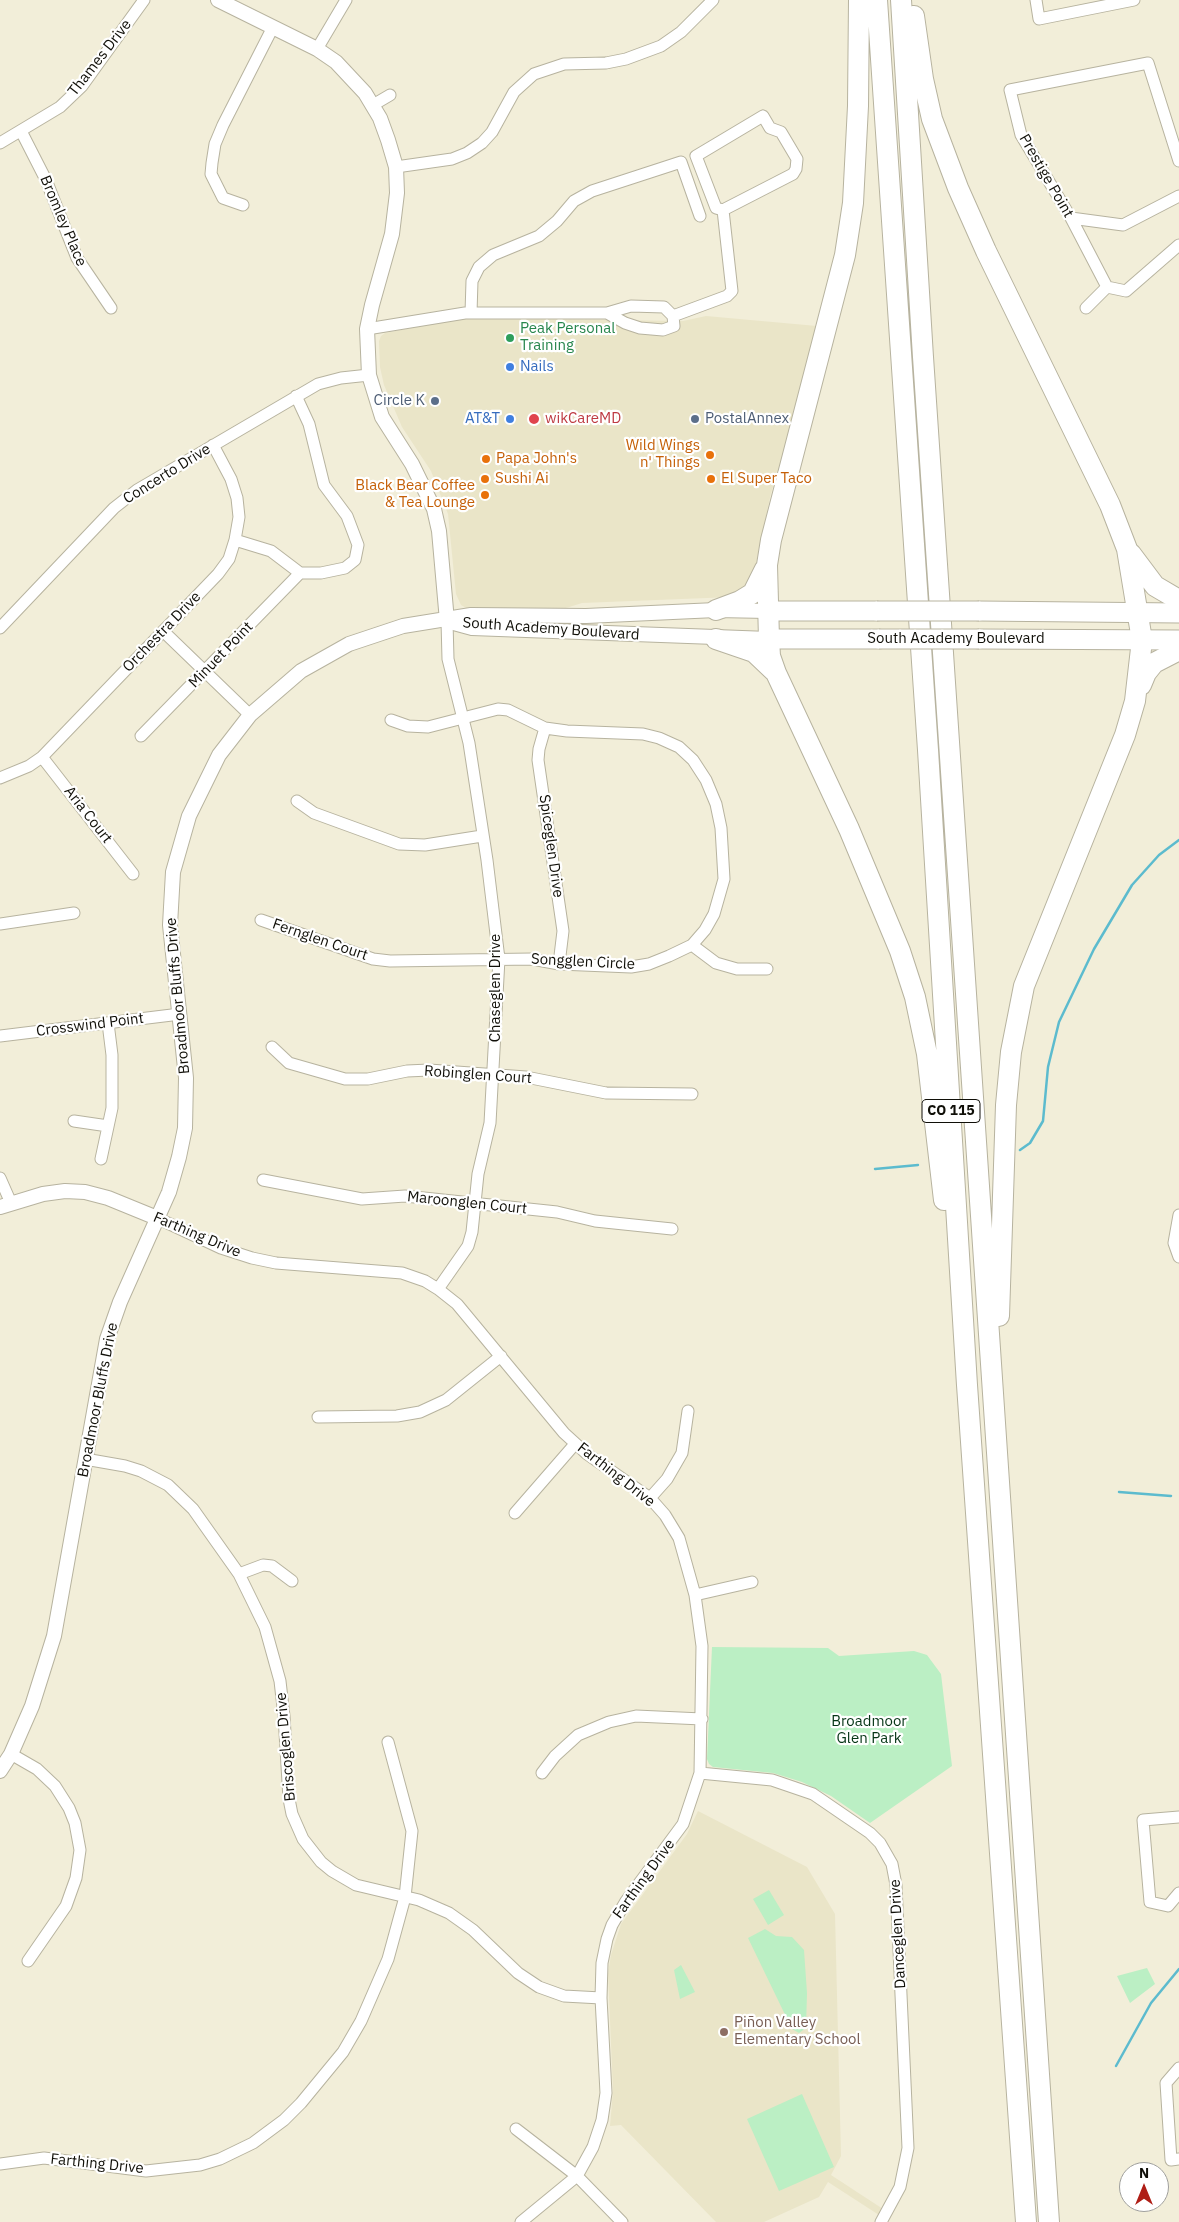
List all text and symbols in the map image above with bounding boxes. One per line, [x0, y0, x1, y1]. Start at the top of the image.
street label: Thames Drive [65, 16, 135, 100]
street label: Prestige Point [1015, 131, 1077, 221]
street label: Bromley Place [36, 173, 90, 269]
place label: Peak Personal Training [520, 320, 615, 355]
marker: Peak Personal Training [504, 332, 516, 344]
place label: Nails [520, 358, 554, 376]
marker: Nails [504, 361, 516, 373]
place label: Circle K [374, 392, 425, 410]
marker: Circle K [429, 395, 441, 407]
place label: AT&T [465, 410, 500, 428]
place label: wikCareMD [545, 410, 621, 428]
place label: PostalAnnex [705, 410, 789, 428]
marker: wikCareMD [527, 412, 541, 426]
marker: AT&T [504, 413, 516, 425]
marker: PostalAnnex [689, 413, 701, 425]
place label: Wild Wings n' Things [626, 437, 700, 472]
street label: Concerto Drive [120, 440, 214, 508]
marker: Wild Wings n' Things [704, 449, 716, 461]
place label: Papa John's [496, 450, 577, 468]
marker: Papa John's [480, 453, 492, 465]
place label: Sushi Ai [495, 470, 549, 488]
place label: El Super Taco [721, 470, 812, 488]
marker: Sushi Ai [479, 473, 491, 485]
marker: El Super Taco [705, 473, 717, 485]
place label: Black Bear Coffee & Tea Lounge [355, 477, 475, 512]
marker: Black Bear Coffee & Tea Lounge [479, 489, 491, 501]
street label: Orchestra Drive [119, 588, 205, 676]
street label: South Academy Boulevard [462, 614, 640, 644]
street label: Minuet Point [185, 618, 257, 692]
street label: South Academy Boulevard [867, 630, 1045, 648]
street label: Aria Court [60, 783, 116, 847]
street label: Spiceglen Drive [535, 793, 567, 899]
street label: Fernglen Court [270, 915, 370, 965]
street label: Broadmoor Bluffs Drive [162, 917, 194, 1075]
street label: Chaseglen Drive [487, 934, 505, 1042]
street label: Songglen Circle [530, 950, 636, 974]
street label: Crosswind Point [35, 1009, 145, 1041]
street label: Robinglen Court [423, 1062, 533, 1088]
road number: CO 115 [922, 1100, 980, 1122]
street label: Maroonglen Court [406, 1188, 528, 1218]
street label: Farthing Drive [150, 1208, 244, 1262]
street label: Broadmoor Bluffs Drive [74, 1321, 122, 1479]
street label: Farthing Drive [574, 1439, 658, 1511]
street label: Briscoglen Drive [272, 1692, 300, 1802]
park label: Broadmoor Glen Park [831, 1713, 907, 1748]
street label: Farthing Drive [609, 1836, 679, 1922]
street label: Danceglen Drive [886, 1879, 910, 1989]
place label: Piñon Valley Elementary School [734, 2014, 861, 2049]
marker: Piñon Valley Elementary School [718, 2026, 730, 2038]
street label: Farthing Drive [49, 2150, 145, 2178]
north arrow [1119, 2162, 1169, 2212]
text: N [1139, 2164, 1149, 2182]

